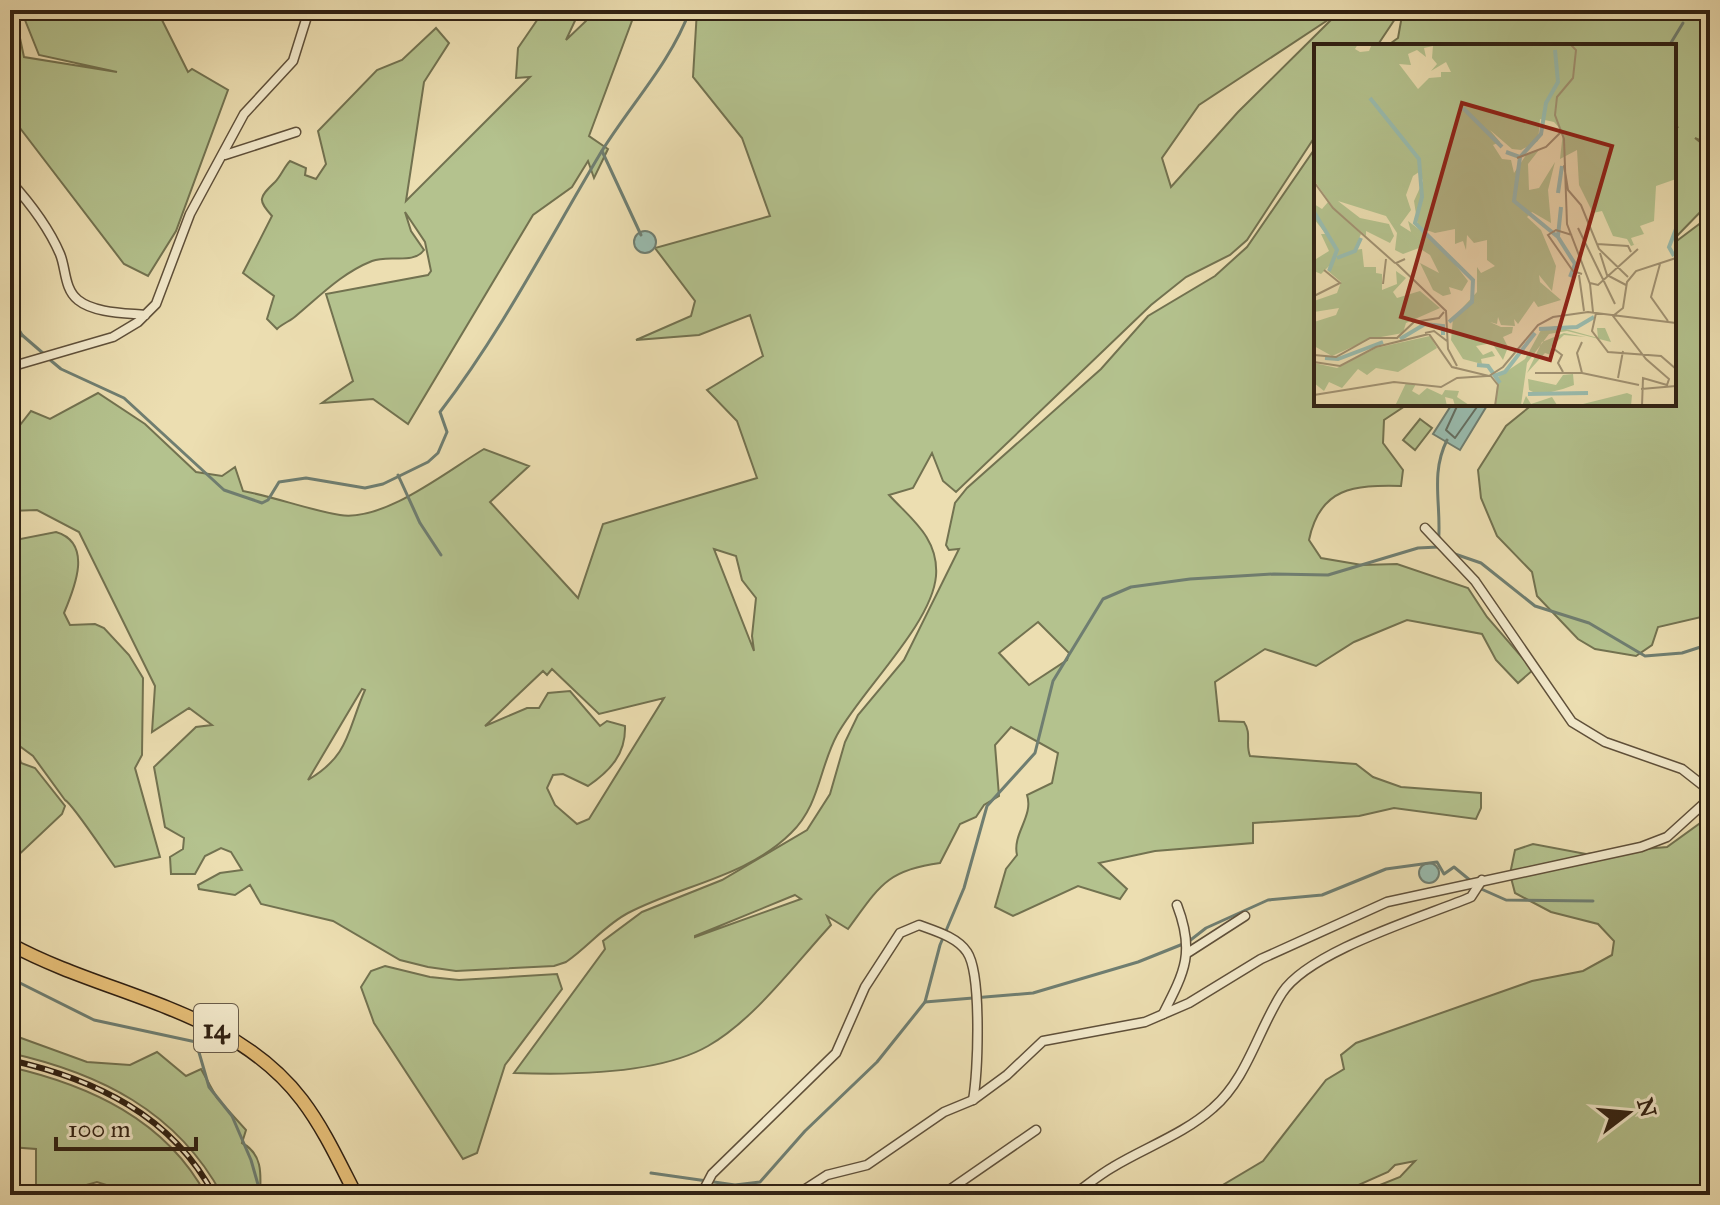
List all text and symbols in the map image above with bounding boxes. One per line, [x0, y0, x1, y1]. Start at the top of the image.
inset map [1314, 44, 1676, 406]
road number: 14 [194, 1004, 238, 1052]
north arrow [1588, 1073, 1668, 1153]
text: N [1631, 1095, 1662, 1121]
scale bar [56, 1101, 196, 1151]
text: 100 m [68, 1114, 131, 1144]

